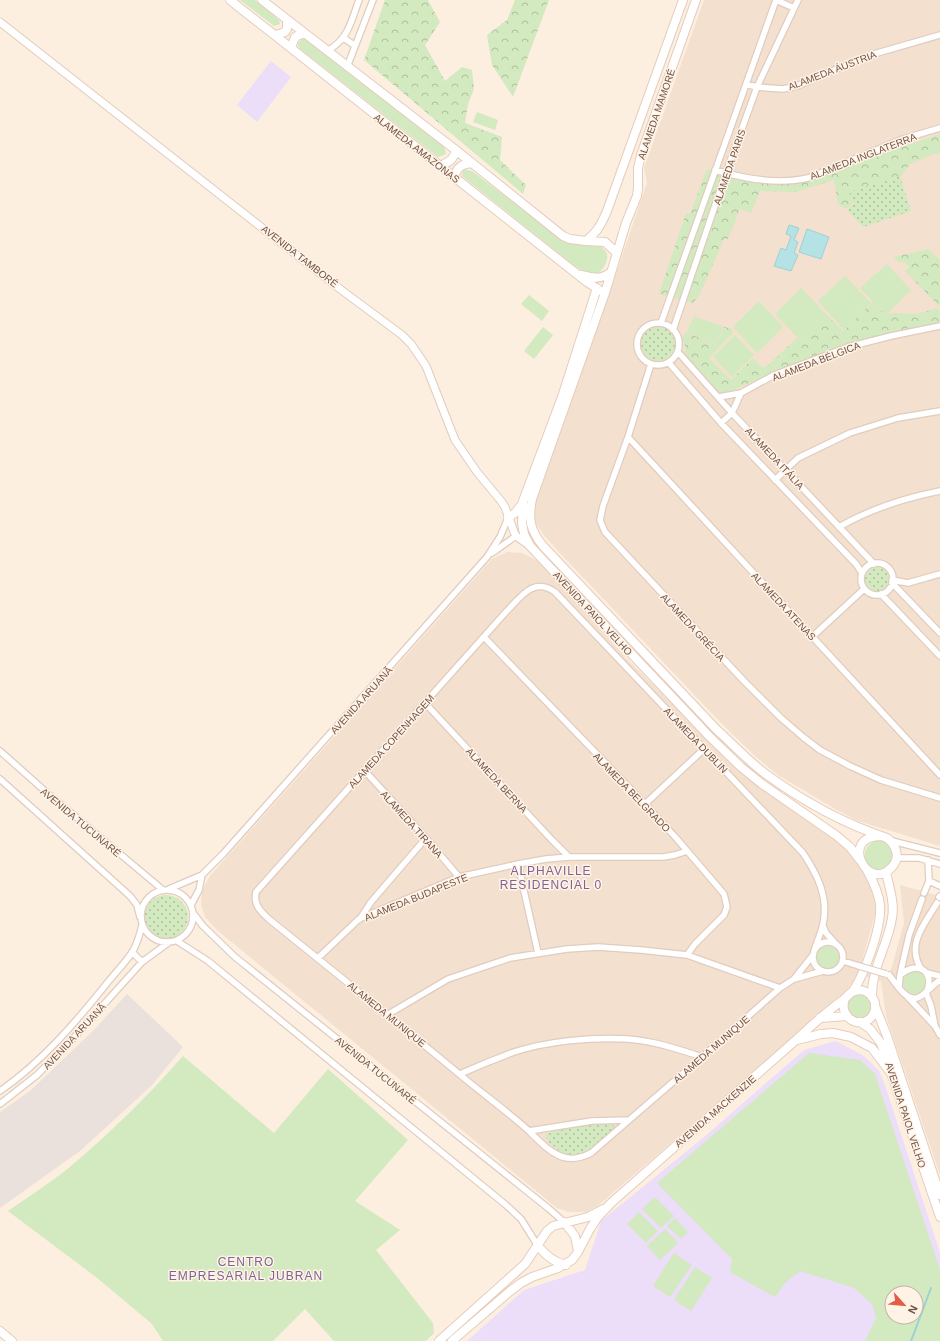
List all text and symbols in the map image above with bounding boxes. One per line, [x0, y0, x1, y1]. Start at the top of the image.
street label: ALAMEDA ÁUSTRIA [786, 48, 878, 92]
street label: ALAMEDA MAMORÉ [635, 67, 677, 161]
street label: ALAMEDA AMAZONAS [372, 112, 462, 185]
street label: ALAMEDA PARIS [711, 128, 748, 206]
street label: ALAMEDA INGLATERRA [808, 131, 918, 182]
street label: AVENIDA TAMBORÉ [259, 222, 341, 290]
street label: ALAMEDA BÉLGICA [770, 339, 862, 383]
street label: ALAMEDA ITÁLIA [743, 424, 807, 492]
street label: AVENIDA PAIOL VELHO [551, 569, 634, 658]
street label: ALAMEDA ATENAS [749, 570, 818, 643]
street label: ALAMEDA GRÉCIA [658, 591, 728, 664]
street label: AVENIDA ARUANÃ [328, 664, 395, 736]
street label: ALAMEDA COPENHAGEM [346, 692, 436, 790]
street label: ALAMEDA DUBLIN [662, 705, 730, 775]
street label: ALAMEDA BERNA [464, 746, 530, 815]
street label: ALAMEDA BELGRADO [591, 751, 672, 834]
street label: AVENIDA TUCUNARÉ [39, 785, 124, 859]
street label: ALAMEDA TIRANA [379, 789, 445, 860]
district label: ALPHAVILLE RESIDENCIAL 0 [500, 864, 602, 892]
street label: ALAMEDA BUDAPESTE [363, 872, 470, 923]
street label: ALAMEDA MUNIQUE [345, 980, 428, 1049]
street label: AVENIDA ARUANÃ [40, 1000, 108, 1072]
street label: ALAMEDA MUNIQUE [671, 1013, 752, 1085]
street label: AVENIDA TUCUNARÉ [333, 1034, 419, 1107]
street label: AVENIDA PAIOL VELHO [883, 1061, 928, 1170]
street label: AVENIDA MACKENZIE [673, 1073, 758, 1150]
district label: CENTRO EMPRESARIAL JUBRAN [169, 1255, 323, 1283]
north arrow [884, 1285, 924, 1325]
text: N [906, 1303, 920, 1316]

